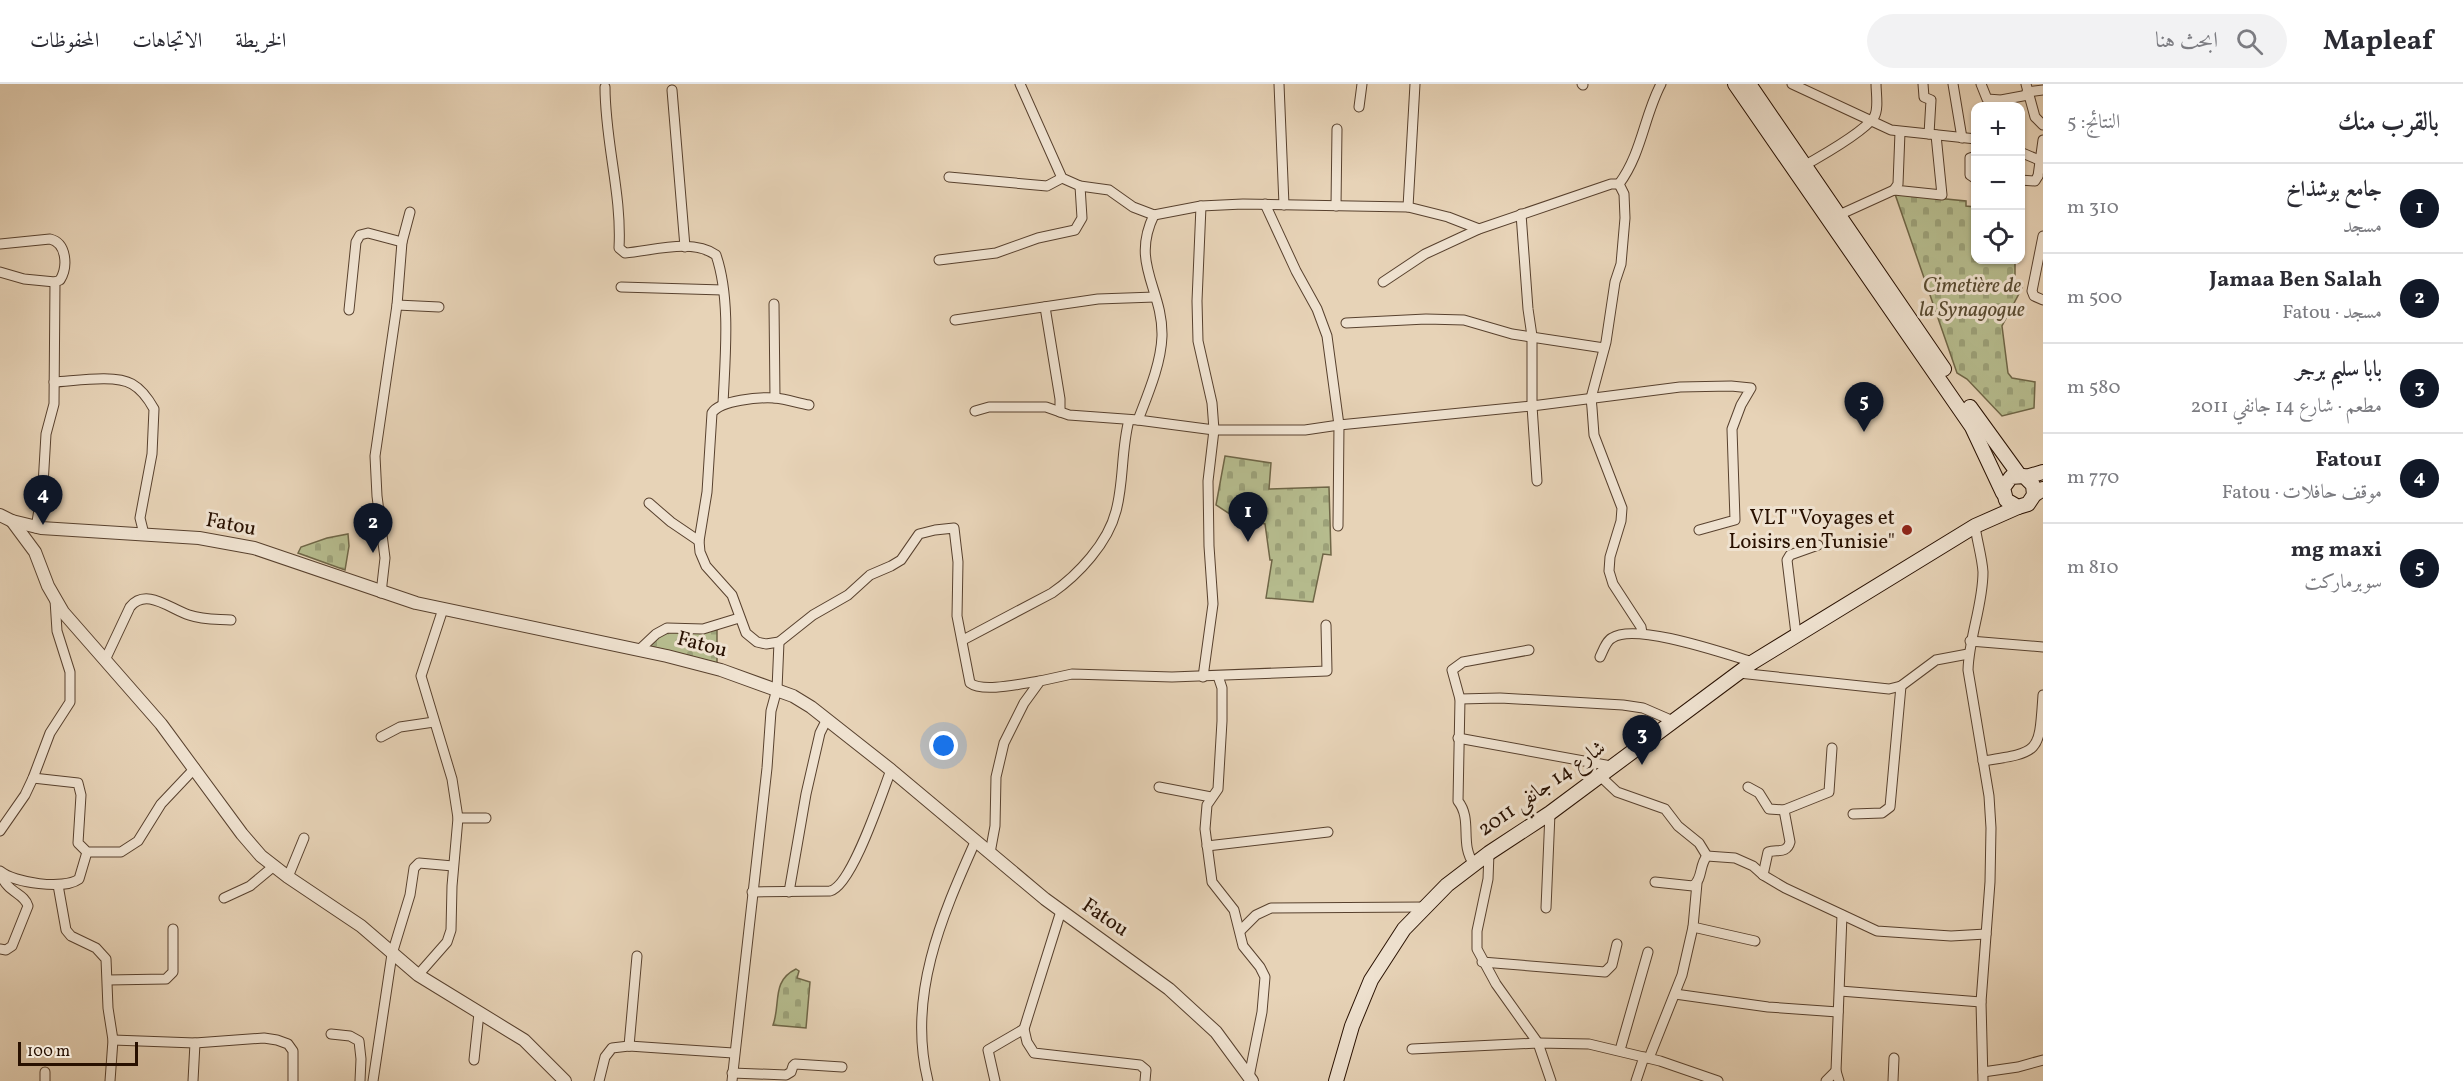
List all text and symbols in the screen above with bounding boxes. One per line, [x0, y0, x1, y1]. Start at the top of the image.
search box [1867, 14, 2287, 68]
text: Mapleaf [2323, 22, 2433, 61]
icon: search [2233, 25, 2266, 58]
text: ابحث هنا [2155, 26, 2218, 57]
text: المحفوظات [30, 27, 99, 56]
text: الاتجاهات [132, 27, 202, 56]
text: الخريطة [235, 27, 286, 56]
map controls [1971, 102, 2025, 264]
button: + [1971, 102, 2025, 156]
text: بالقرب منك [2338, 105, 2439, 141]
text: النتائج: 5 [2067, 109, 2120, 137]
button: − [1971, 156, 2025, 210]
text: جامع بوشذاخ [2286, 175, 2382, 206]
text: 310 m [2067, 194, 2119, 222]
text: 1 [2415, 194, 2424, 222]
button: locate [1971, 210, 2025, 264]
text: مسجد [2343, 213, 2382, 241]
text: Jamaa Ben Salah [2209, 265, 2382, 296]
park label: Cimetière de la Synagogue [1919, 272, 2025, 325]
text: 500 m [2067, 284, 2122, 312]
text: 2 [2414, 284, 2425, 312]
text: مسجد · Fatou [2282, 299, 2382, 327]
text: بابا سليم برجر [2296, 355, 2382, 386]
text: 580 m [2067, 374, 2121, 402]
text: 3 [2414, 374, 2425, 402]
pin: 5 [1844, 382, 1884, 432]
text: مطعم · شارع 14 جانفي 2011 [2190, 393, 2382, 421]
text: Fatou1 [2315, 445, 2382, 476]
text: 770 m [2067, 464, 2119, 492]
text: 4 [2413, 464, 2426, 492]
pin: 4 [24, 476, 63, 525]
text: موقف حافلات · Fatou [2222, 479, 2382, 507]
pin: 1 [1228, 492, 1268, 542]
pin: 2 [354, 504, 392, 553]
place label: VLT "Voyages et Loisirs en Tunisie" [1728, 504, 1895, 557]
street label: Fatou [203, 506, 259, 544]
marker: VLT "Voyages et Loisirs en Tunisie" [1900, 523, 1914, 537]
text: mg maxi [2291, 535, 2382, 566]
text: 810 m [2067, 554, 2119, 582]
text: 5 [2415, 554, 2424, 582]
text: سوبرماركت [2304, 569, 2382, 597]
street label: Fatou [674, 624, 730, 666]
pin: 3 [1622, 716, 1662, 765]
your location [929, 731, 958, 760]
street label: شارع 14 جانفي 2011 [1472, 734, 1614, 847]
street label: Fatou [1076, 892, 1134, 944]
scale bar [18, 1039, 138, 1066]
text: 100 m [27, 1041, 70, 1063]

